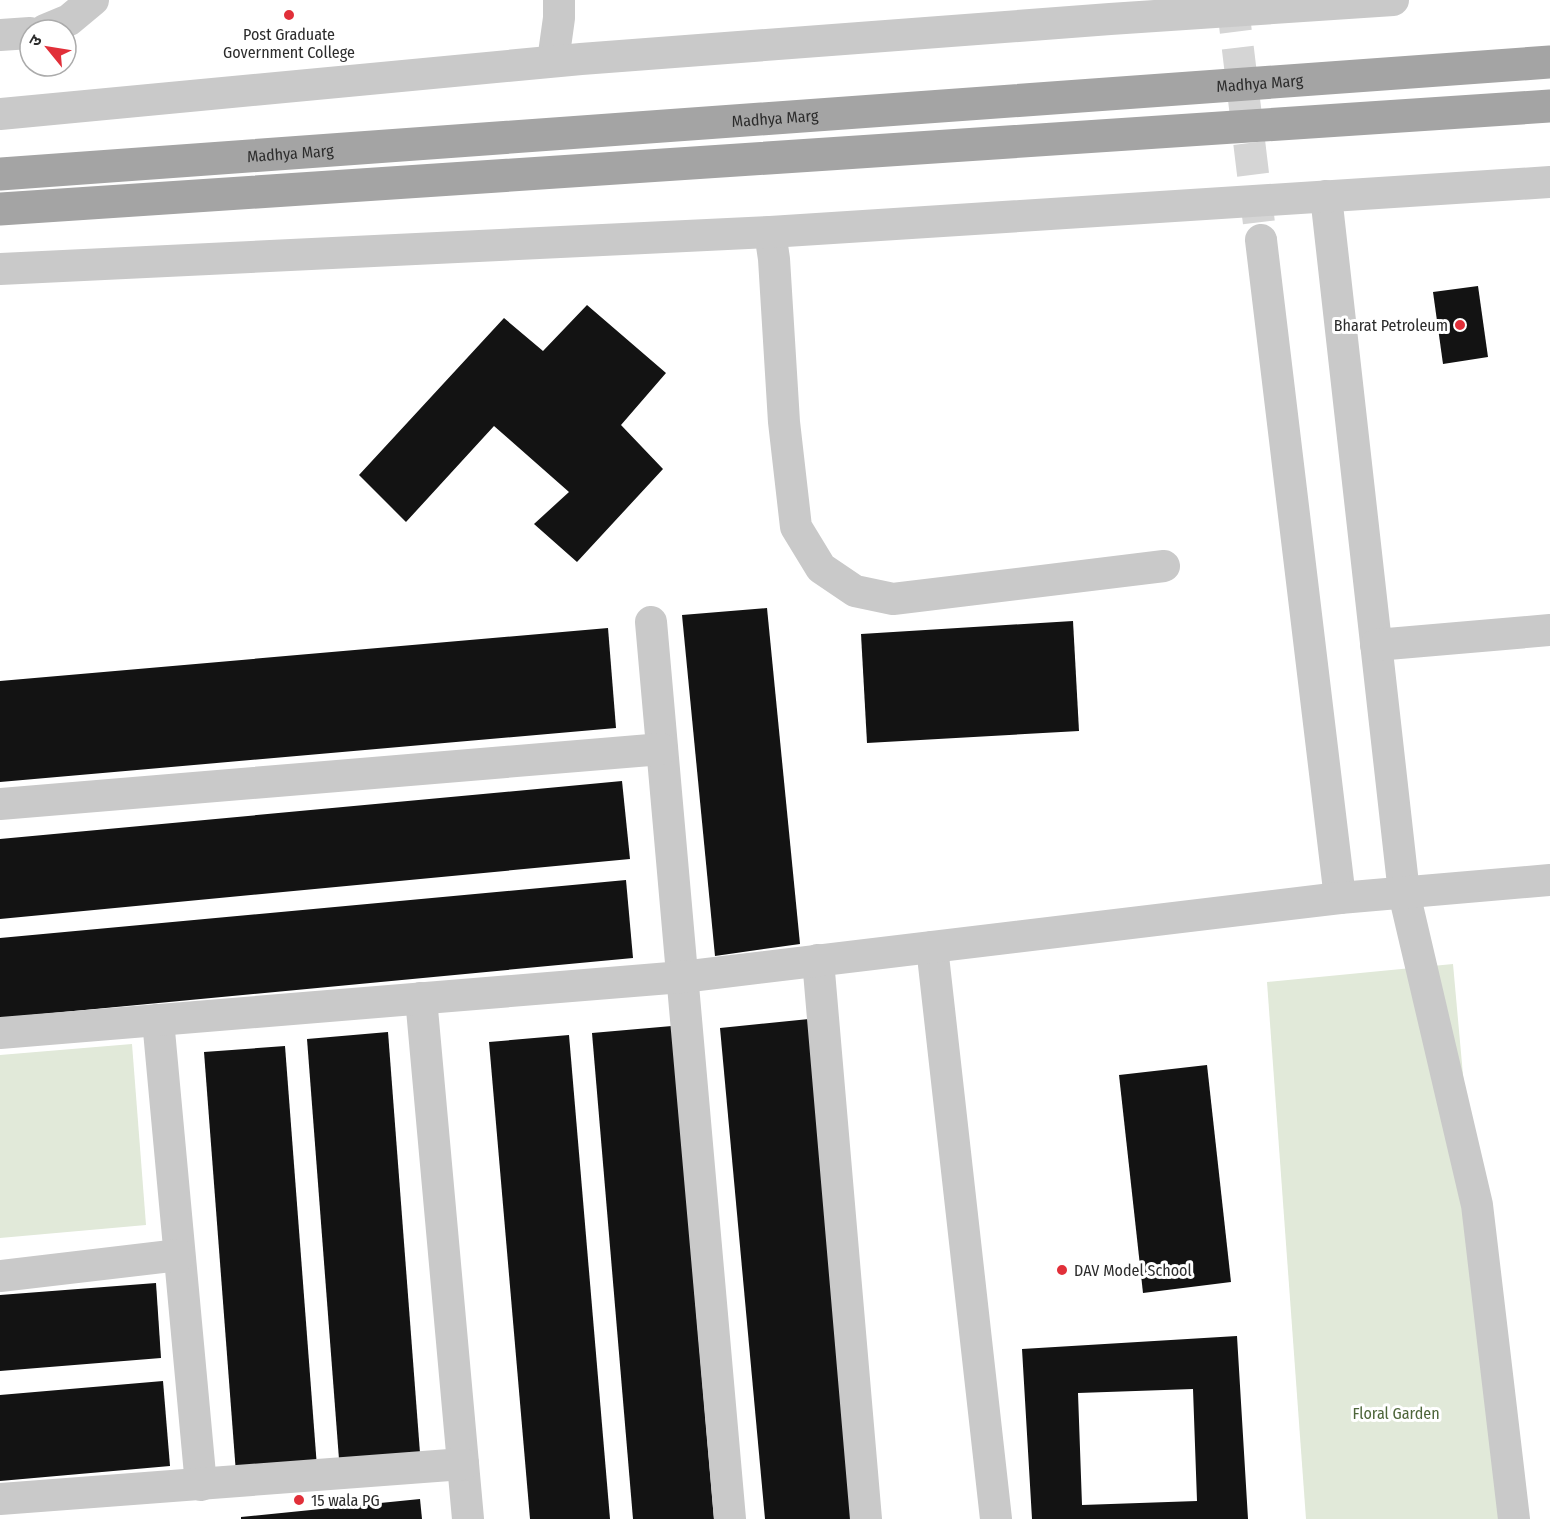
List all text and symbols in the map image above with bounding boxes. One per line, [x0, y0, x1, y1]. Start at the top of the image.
marker: Post Graduate Government College [282, 8, 296, 22]
north arrow [18, 18, 78, 78]
place label: Post Graduate Government College [223, 25, 355, 62]
text: उ [25, 31, 46, 50]
street label: Madhya Marg [1216, 70, 1304, 96]
street label: Madhya Marg [731, 105, 819, 131]
street label: Madhya Marg [246, 140, 335, 166]
place label: Bharat Petroleum [1334, 316, 1448, 335]
marker: Bharat Petroleum [1453, 318, 1467, 332]
place label: DAV Model School [1074, 1261, 1192, 1280]
marker: DAV Model School [1055, 1263, 1069, 1277]
park label: Floral Garden [1352, 1404, 1440, 1423]
place label: 15 wala PG [311, 1491, 380, 1510]
marker: 15 wala PG [292, 1493, 306, 1507]

